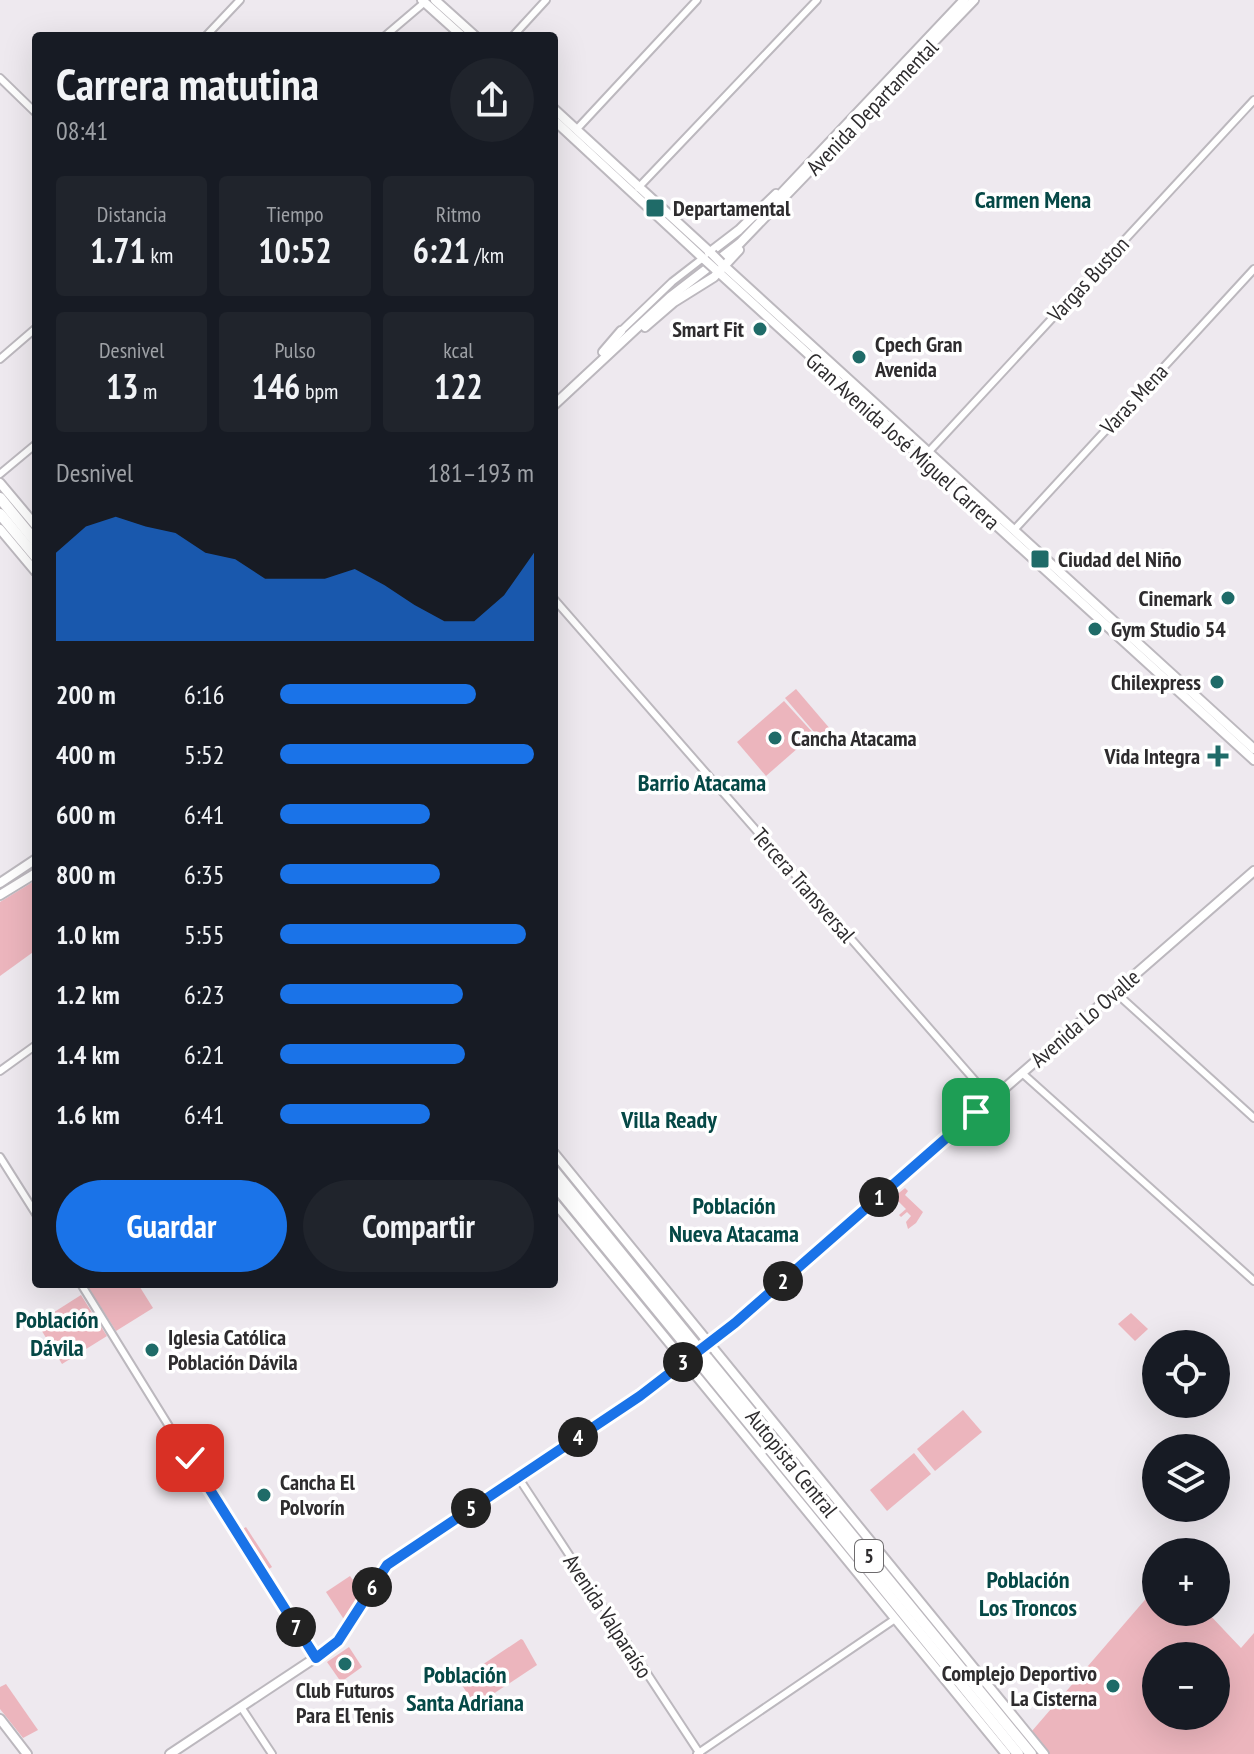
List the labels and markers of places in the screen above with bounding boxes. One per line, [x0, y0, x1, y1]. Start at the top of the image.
place label: Departamental [673, 194, 791, 222]
marker: Departamental [644, 197, 666, 219]
place label: Smart Fit [672, 315, 745, 343]
marker: Smart Fit [751, 320, 769, 338]
place label: Cpech Gran Avenida [874, 330, 963, 383]
marker: Cpech Gran Avenida [850, 348, 868, 366]
place label: Ciudad del Niño [1058, 545, 1182, 573]
marker: Ciudad del Niño [1029, 548, 1051, 570]
place label: Cinemark [1139, 584, 1213, 612]
marker: Cinemark [1219, 589, 1237, 607]
place label: Gym Studio 54 [1111, 615, 1226, 643]
marker: Gym Studio 54 [1086, 620, 1104, 638]
place label: Chilexpress [1111, 668, 1201, 696]
marker: Chilexpress [1208, 673, 1226, 691]
place label: Cancha Atacama [791, 724, 917, 752]
marker: Cancha Atacama [766, 729, 784, 747]
place label: Vida Integra [1103, 742, 1200, 770]
marker: Vida Integra [1207, 745, 1229, 767]
pin [942, 1078, 1010, 1146]
pin: 1 [859, 1177, 899, 1217]
pin: 2 [763, 1261, 803, 1301]
place label: Iglesia Católica Población Dávila [168, 1323, 298, 1376]
marker: Iglesia Católica Población Dávila [143, 1341, 161, 1359]
pin: 3 [663, 1342, 703, 1382]
pin: 4 [558, 1417, 598, 1457]
pin [156, 1424, 224, 1492]
place label: Cancha El Polvorín [280, 1468, 355, 1521]
marker: Cancha El Polvorín [255, 1486, 273, 1504]
pin: 5 [451, 1488, 491, 1528]
pin: 6 [352, 1567, 392, 1607]
pin: 7 [276, 1607, 316, 1647]
marker: Club Futuros Para El Tenis [336, 1655, 354, 1673]
place label: Complejo Deportivo La Cisterna [942, 1659, 1097, 1712]
place label: Club Futuros Para El Tenis [296, 1676, 395, 1729]
marker: Complejo Deportivo La Cisterna [1104, 1677, 1122, 1695]

